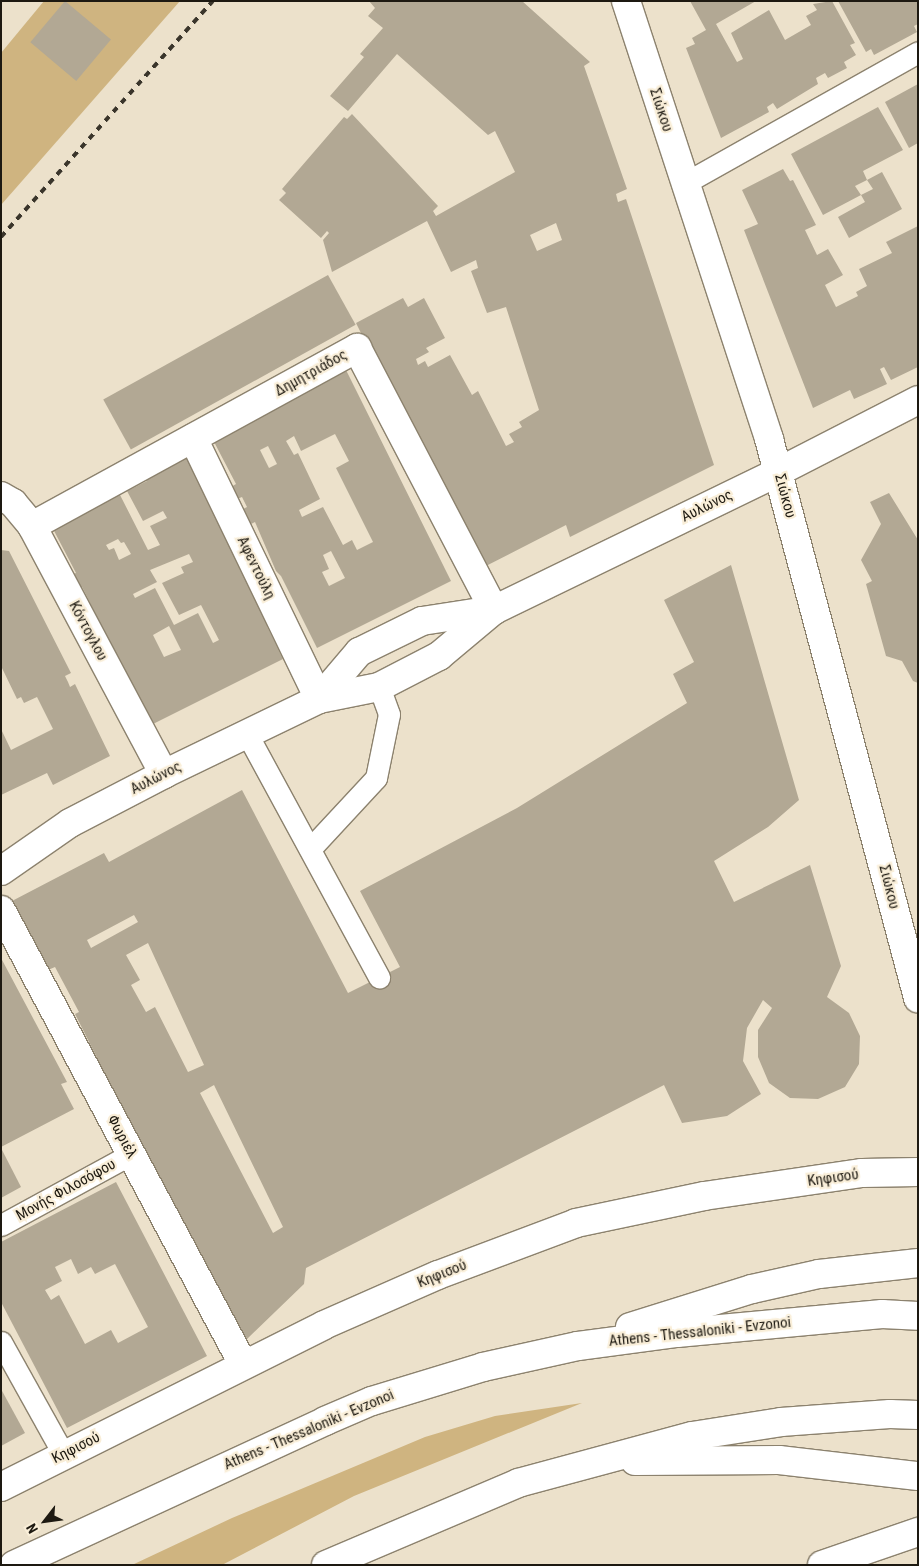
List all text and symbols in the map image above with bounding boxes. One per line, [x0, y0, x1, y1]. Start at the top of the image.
street label: Σιώκου [646, 86, 676, 134]
street label: Δημητριάδος [272, 346, 350, 400]
street label: Σιώκου [771, 472, 799, 520]
street label: Αυλώνος [678, 486, 736, 526]
street label: Αφεντούλη [233, 534, 279, 602]
street label: Κόντογλου [65, 598, 111, 664]
street label: Αυλώνος [128, 758, 184, 798]
street label: Σιώκου [875, 863, 903, 911]
street label: Φωριέλ [103, 1112, 141, 1162]
street label: Μονής Φιλοσόφου [13, 1155, 119, 1225]
street label: Κηφισού [806, 1166, 860, 1190]
street label: Κηφισού [415, 1256, 469, 1292]
street label: Athens - Thessaloniki - Evzonoi [608, 1313, 792, 1351]
street label: Athens - Thessaloniki - Evzonoi [221, 1386, 397, 1474]
street label: Κηφισού [49, 1428, 103, 1468]
north arrow [20, 1496, 70, 1546]
text: N [23, 1521, 41, 1536]

